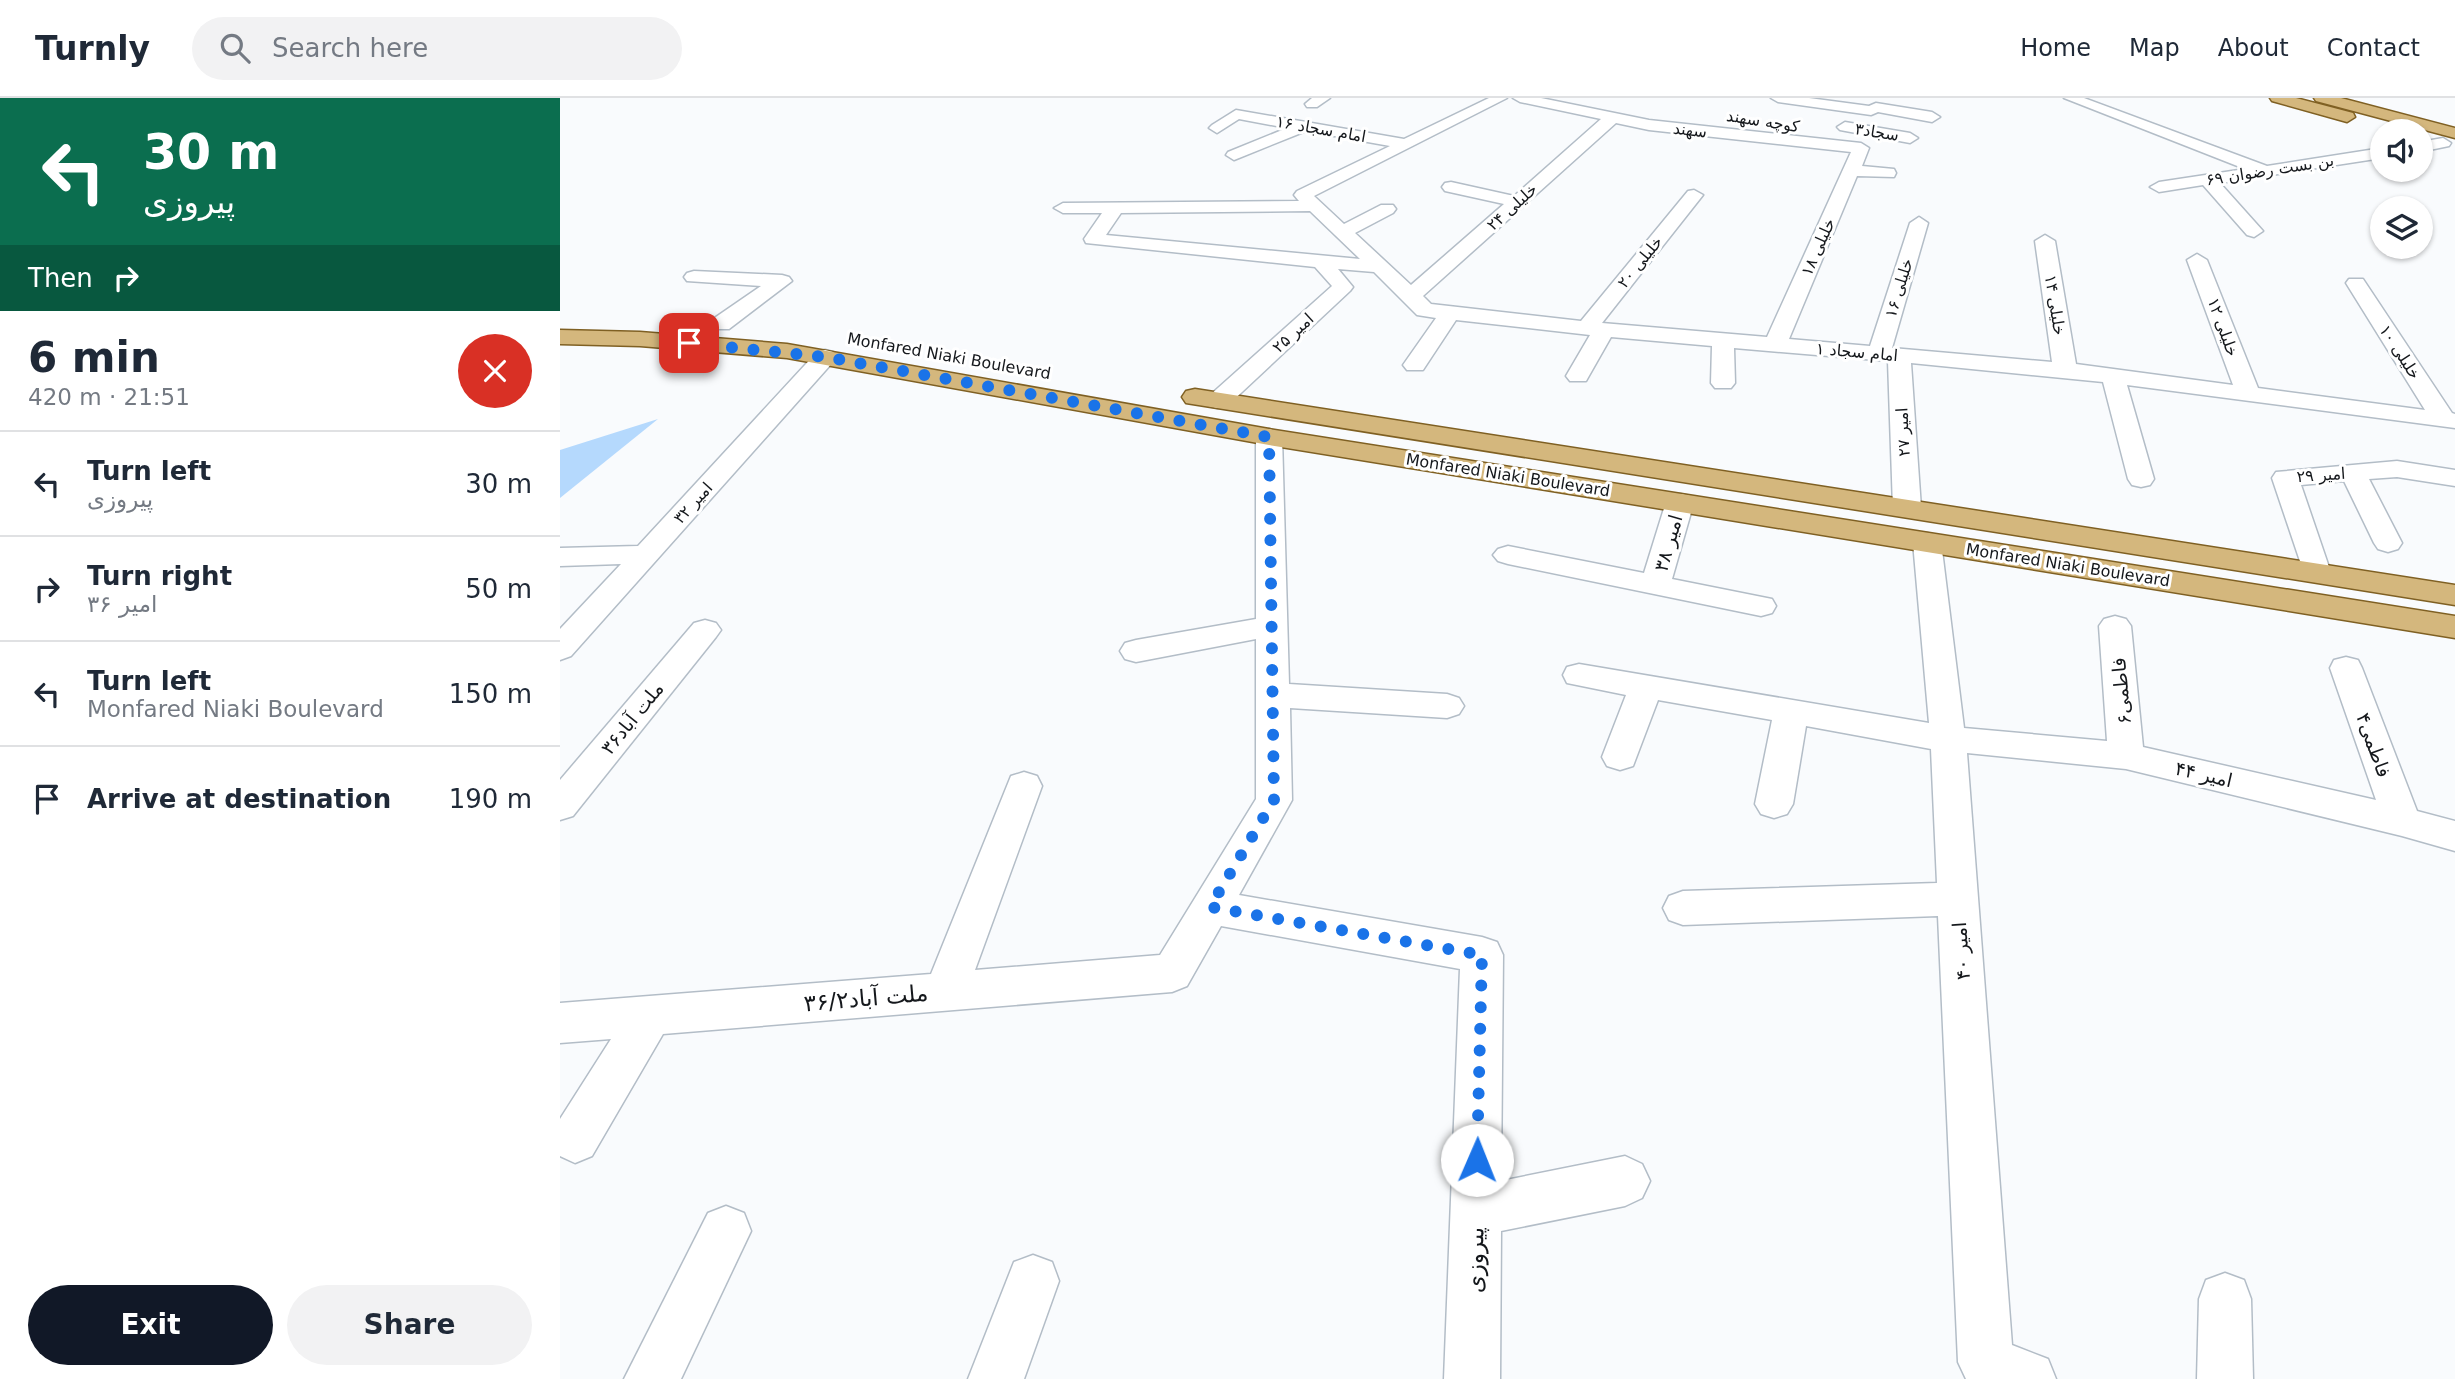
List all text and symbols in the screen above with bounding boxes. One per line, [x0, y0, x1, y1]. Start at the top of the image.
search box [192, 17, 682, 80]
text: Turnly [35, 29, 150, 68]
icon: search [216, 29, 254, 67]
text: Search here [272, 33, 428, 63]
text: Home [2020, 34, 2091, 62]
text: Map [2129, 34, 2180, 62]
text: About [2218, 34, 2289, 62]
text: Contact [2327, 34, 2420, 62]
street label: كوچه سهند [1725, 106, 1801, 137]
street label: امام سجاد ۱۶ [1275, 112, 1367, 146]
street label: سهند [1672, 118, 1708, 142]
street label: سجاد۳ [1854, 119, 1900, 145]
map controls [2370, 119, 2433, 259]
button: sound [2370, 119, 2433, 182]
text: 30 m [143, 124, 279, 181]
icon: left [28, 126, 119, 217]
street label: بن بست رضوان ۶۹ [2205, 151, 2335, 190]
street label: خلیلی ۲۴ [1483, 180, 1541, 234]
text: پیروزی [143, 183, 235, 221]
button: layers [2370, 196, 2433, 259]
street label: خلیلی ۱۸ [1797, 215, 1839, 279]
street label: خلیلی ۲۰ [1613, 232, 1667, 292]
street label: خلیلی ۱۶ [1881, 256, 1917, 320]
icon: right [107, 259, 145, 297]
text: Then [28, 263, 93, 293]
street label: خلیلی ۱۴ [2041, 273, 2069, 337]
street label: خلیلی ۱۲ [2204, 295, 2242, 359]
street label: امیر ۲۵ [1269, 309, 1318, 357]
pin [659, 313, 719, 373]
street label: خلیلی ۱۰ [2375, 321, 2425, 383]
icon: arrive [670, 324, 708, 362]
street label: Monfared Niaki Boulevard [846, 329, 1052, 383]
text: 6 min [28, 333, 160, 382]
button: close [458, 334, 532, 408]
street label: امام سجاد ۱ [1815, 339, 1899, 365]
text: 420 m · 21:51 [28, 384, 190, 410]
street label: امیر ۲۷ [1892, 407, 1915, 457]
street label: Monfared Niaki Boulevard [1405, 449, 1611, 501]
text: Turn left [87, 456, 211, 486]
street label: امیر ۲۹ [2296, 464, 2346, 487]
icon: left [28, 465, 66, 503]
text: 30 m [465, 469, 532, 499]
street label: امیر ۳۲ [670, 478, 717, 528]
text: پیروزی [87, 486, 153, 512]
street label: امیر ۳۸ [1649, 512, 1688, 574]
street label: Monfared Niaki Boulevard [1965, 539, 2171, 591]
text: Turn right [87, 561, 232, 591]
icon: right [28, 570, 66, 608]
text: 50 m [465, 574, 532, 604]
text: امیر ۳۶ [87, 591, 157, 617]
street label: فاطمی۶ [2107, 657, 2135, 725]
text: Turn left [87, 666, 211, 696]
icon: left [28, 675, 66, 713]
street label: ملت آباد۳۶ [595, 677, 668, 758]
text: 150 m [449, 679, 532, 709]
text: Monfared Niaki Boulevard [87, 696, 384, 722]
street label: فاطمی۴ [2352, 710, 2396, 780]
street label: امیر ۴۴ [2173, 757, 2235, 792]
icon: arrive [28, 780, 66, 818]
text: Arrive at destination [87, 784, 391, 814]
text: 190 m [449, 784, 532, 814]
street label: امیر ۴۰ [1948, 921, 1975, 981]
street label: ملت آباد۳۶/۲ [803, 979, 929, 1016]
position arrow [1440, 1123, 1514, 1197]
street label: پیروزی [1461, 1227, 1490, 1293]
button: Exit [28, 1285, 273, 1365]
button: Share [287, 1285, 532, 1365]

